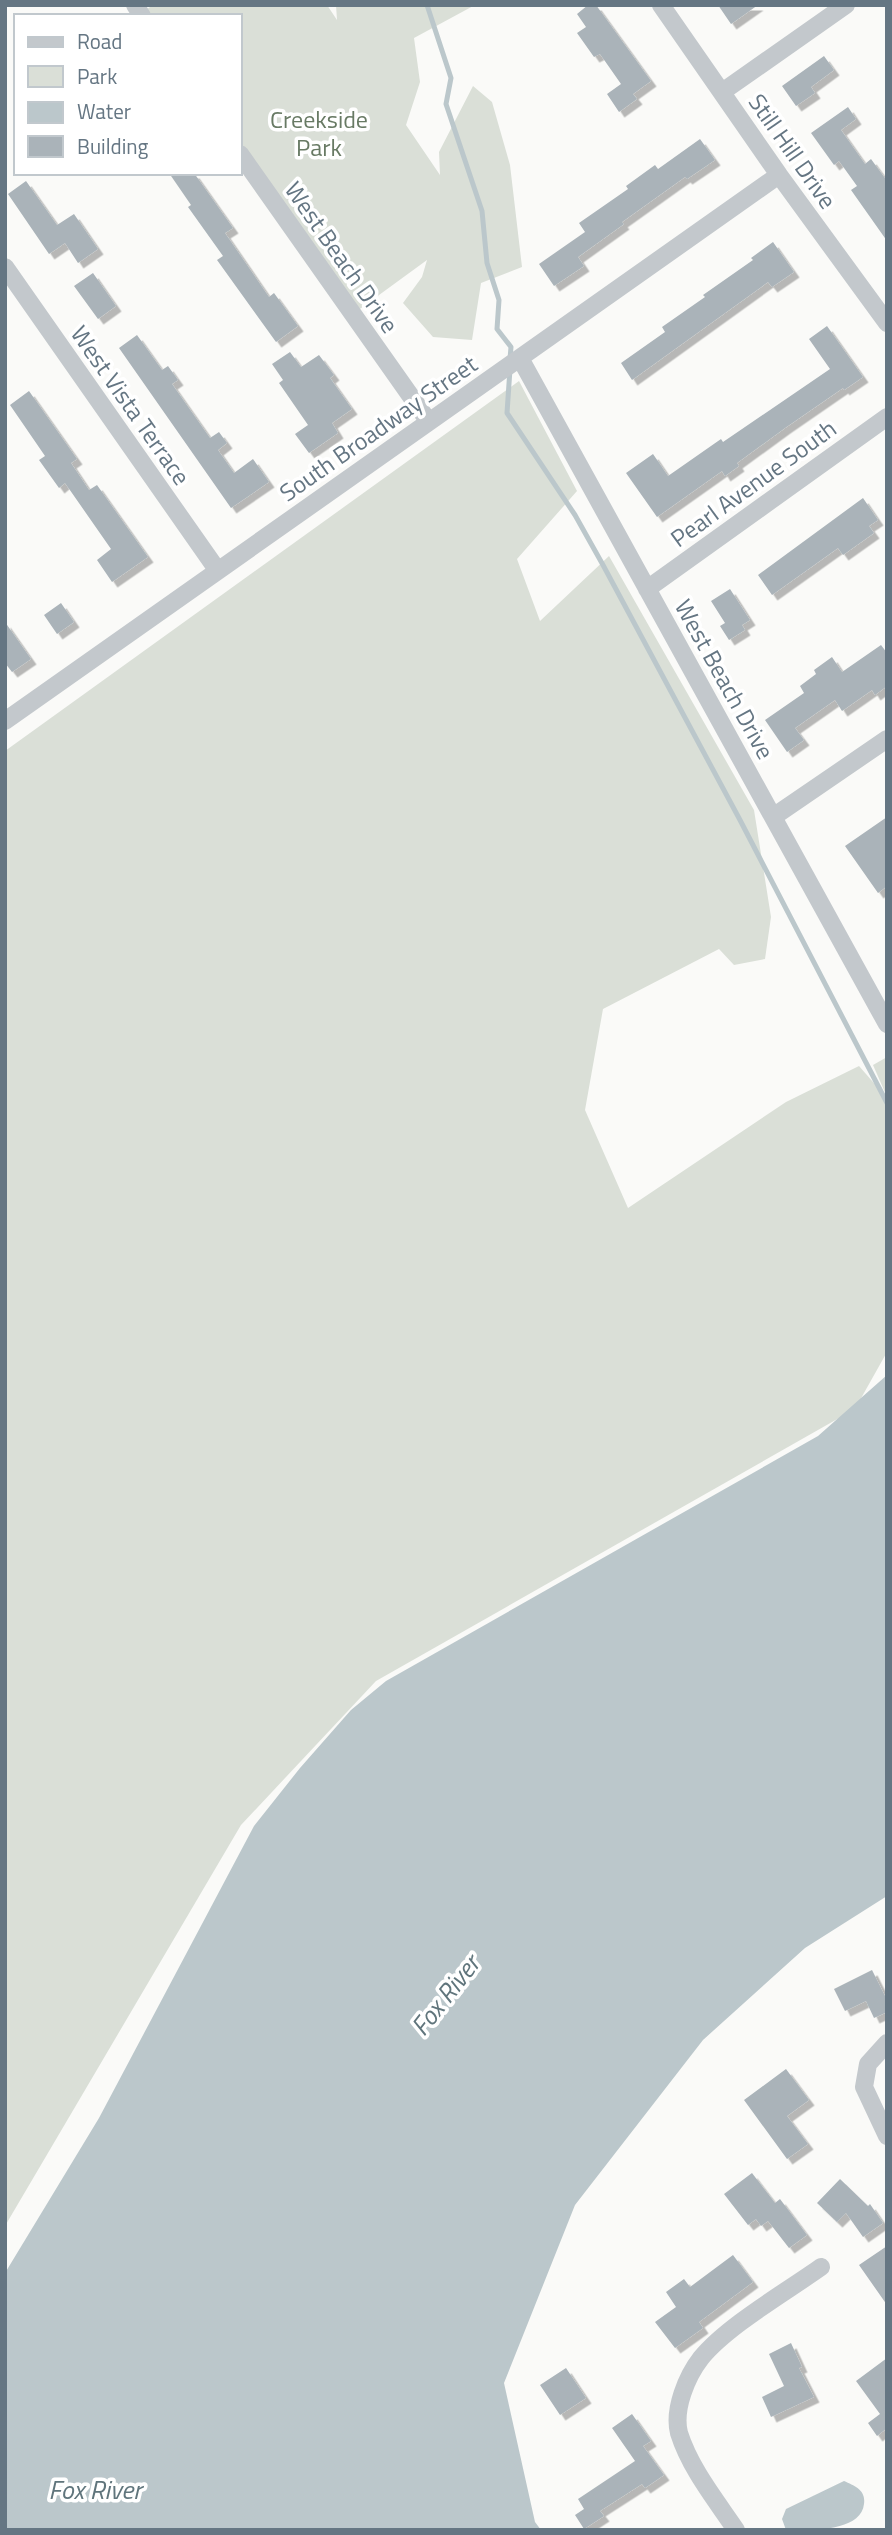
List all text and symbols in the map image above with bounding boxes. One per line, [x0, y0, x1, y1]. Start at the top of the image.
legend [14, 14, 242, 175]
text: Road [77, 25, 122, 57]
text: Park [77, 60, 117, 92]
street label: Still Hill Drive [740, 86, 846, 216]
text: Water [77, 95, 131, 127]
park label: Creekside Park [270, 101, 368, 165]
text: Building [77, 130, 149, 162]
street label: West Beach Drive [276, 174, 408, 340]
street label: West Vista Terrace [62, 318, 200, 492]
street label: South Broadway Street [272, 346, 485, 510]
street label: Pearl Avenue South [663, 410, 843, 556]
street label: West Beach Drive [666, 593, 784, 765]
water label: Fox River [401, 1944, 491, 2044]
water label: Fox River [48, 2470, 144, 2509]

